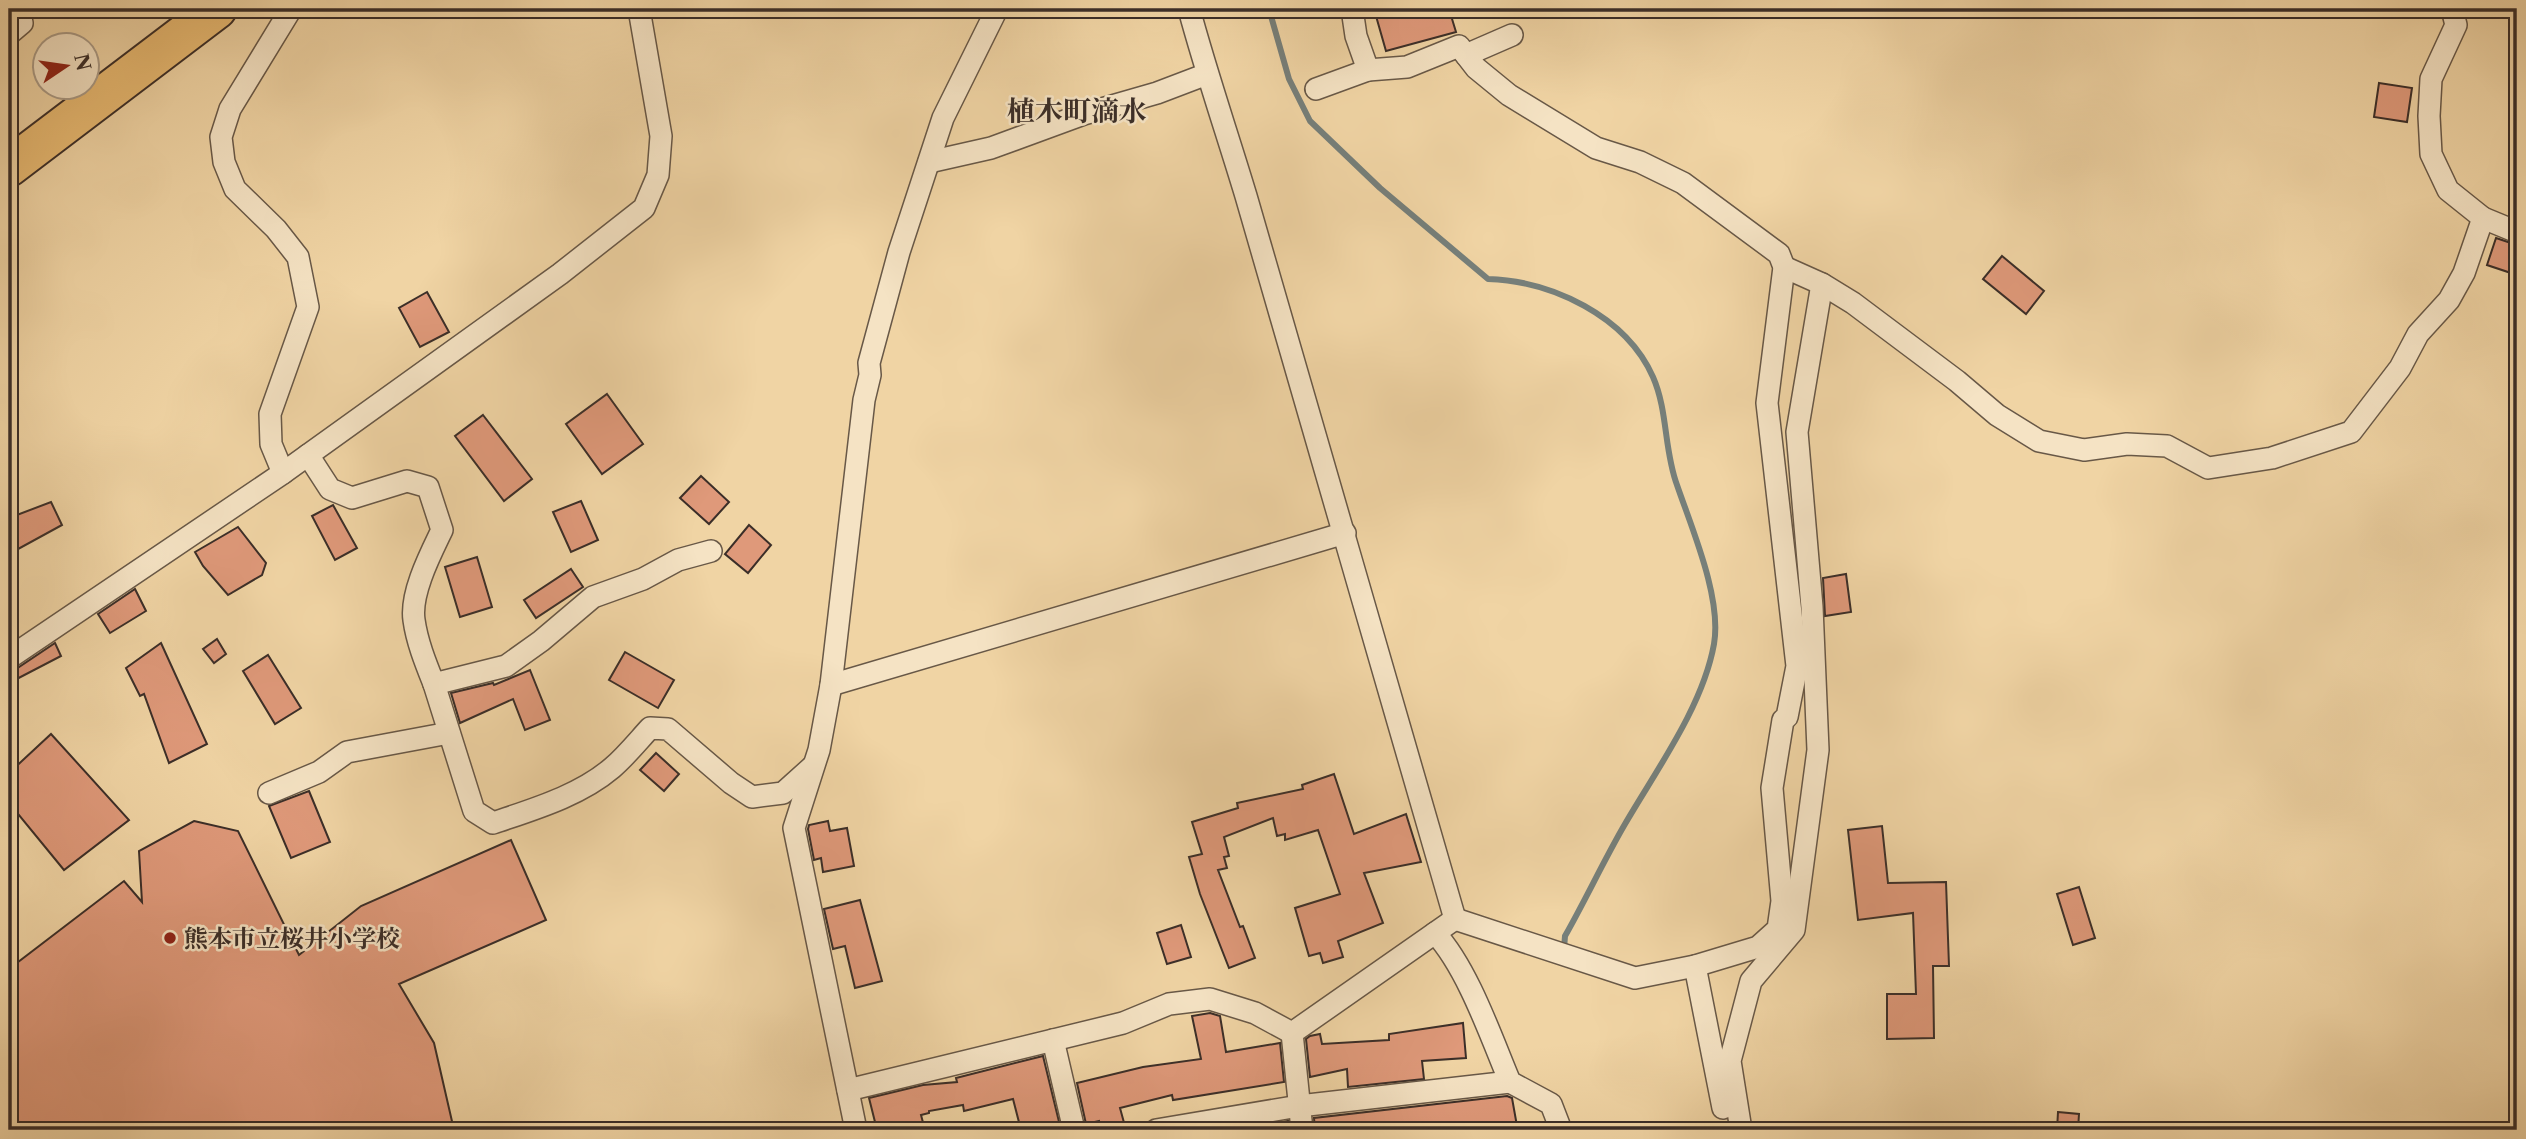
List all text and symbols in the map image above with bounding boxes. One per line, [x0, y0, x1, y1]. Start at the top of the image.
north arrow [32, 32, 102, 102]
text: N [69, 52, 95, 73]
district label: 植木町滴水 [1007, 94, 1147, 128]
place label: 熊本市立桜井小学校 [184, 924, 400, 953]
marker: 熊本市立桜井小学校 [162, 930, 178, 946]

